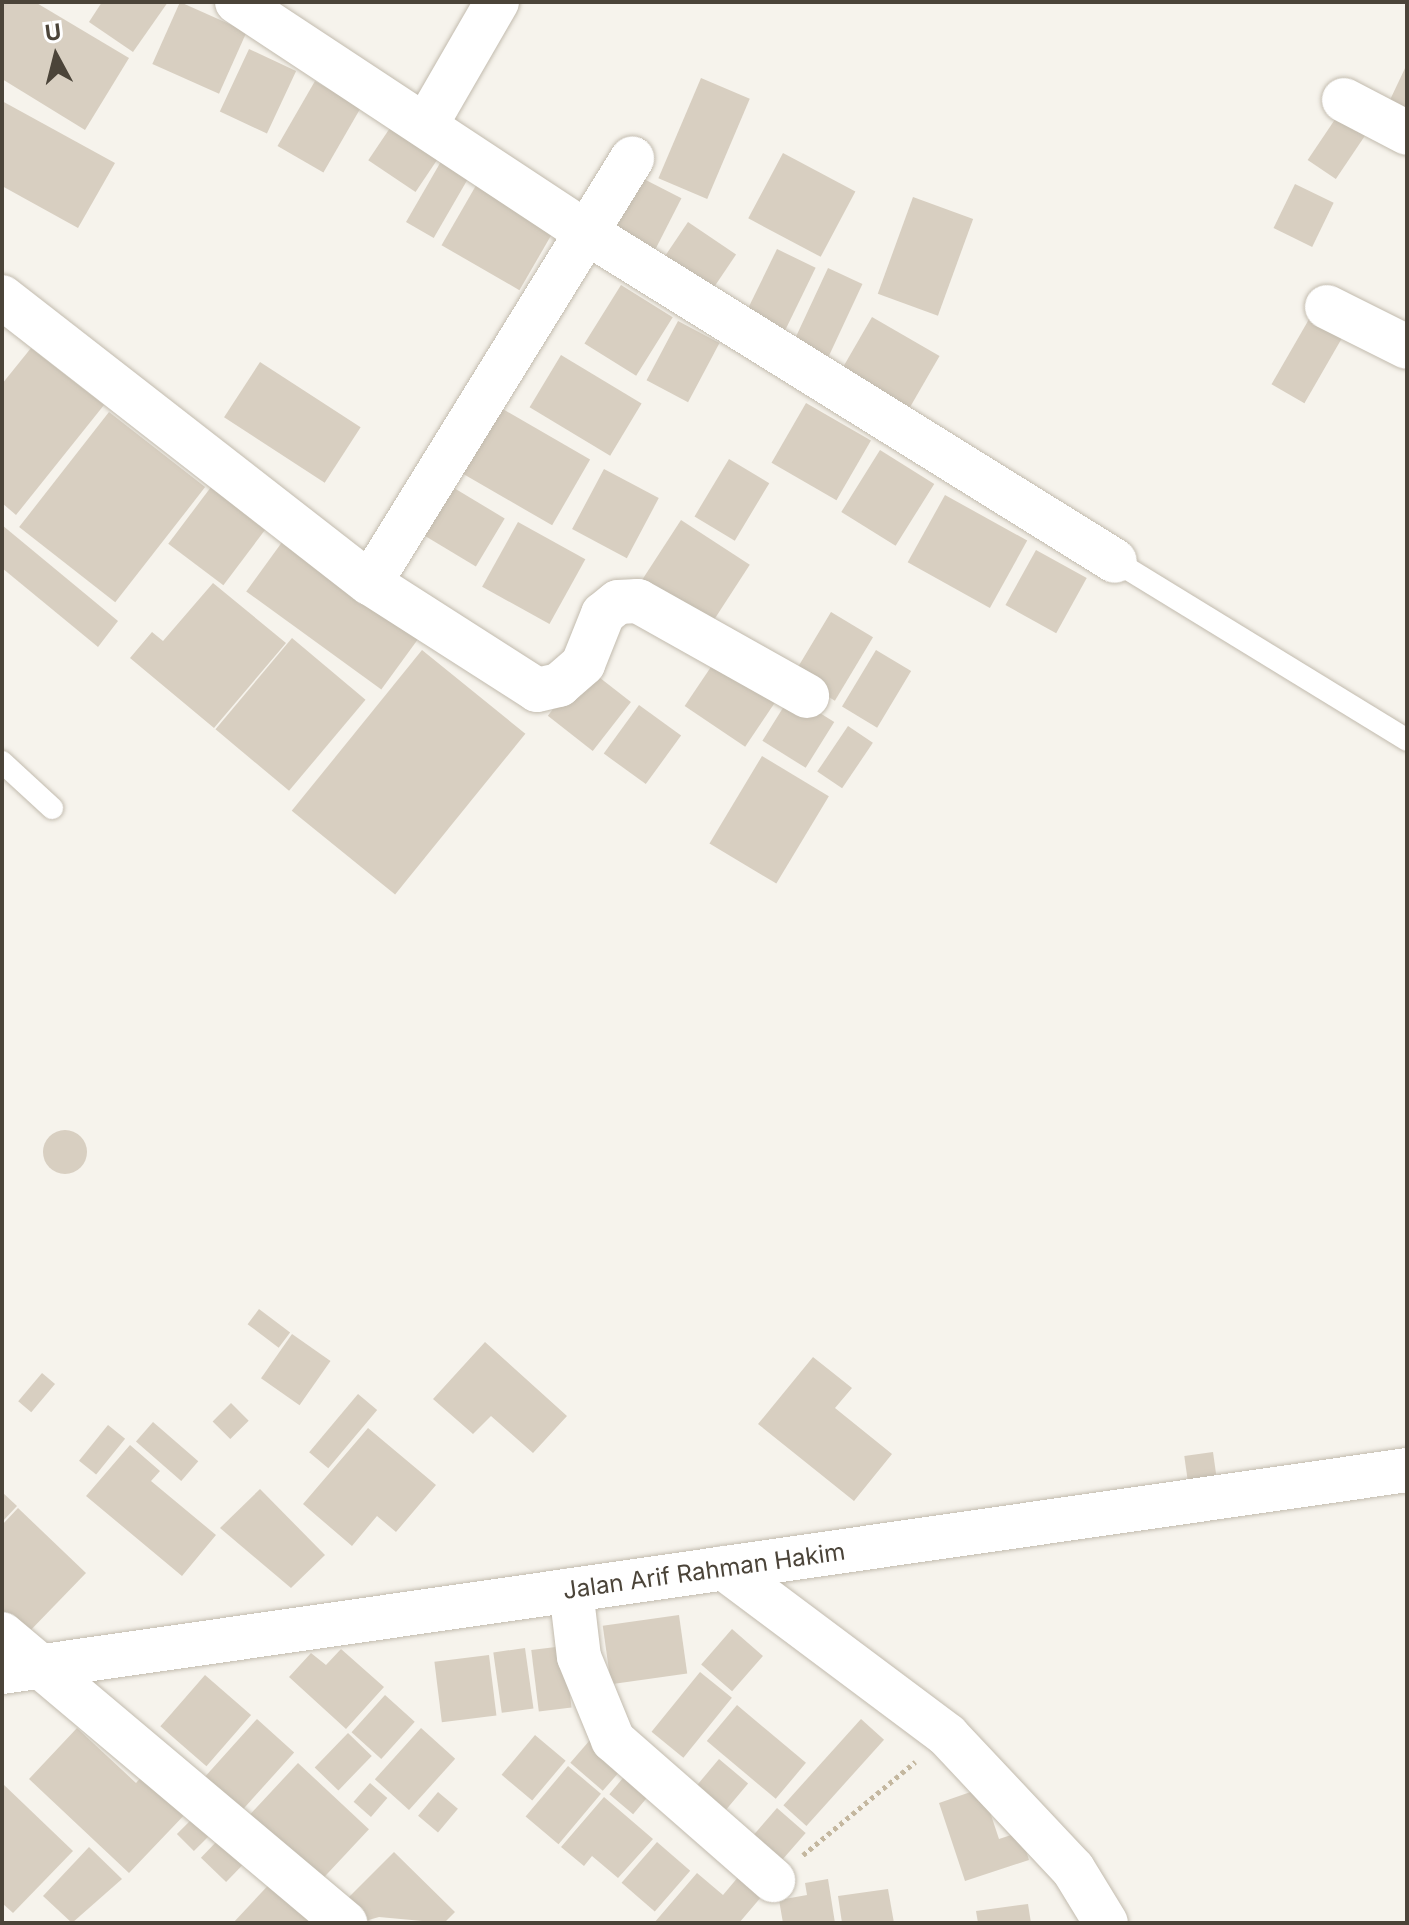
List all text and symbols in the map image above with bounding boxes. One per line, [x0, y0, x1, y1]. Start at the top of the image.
north arrow [16, 16, 96, 96]
text: U [43, 18, 63, 46]
street label: Jalan Arif Rahman Hakim [561, 1537, 847, 1605]

